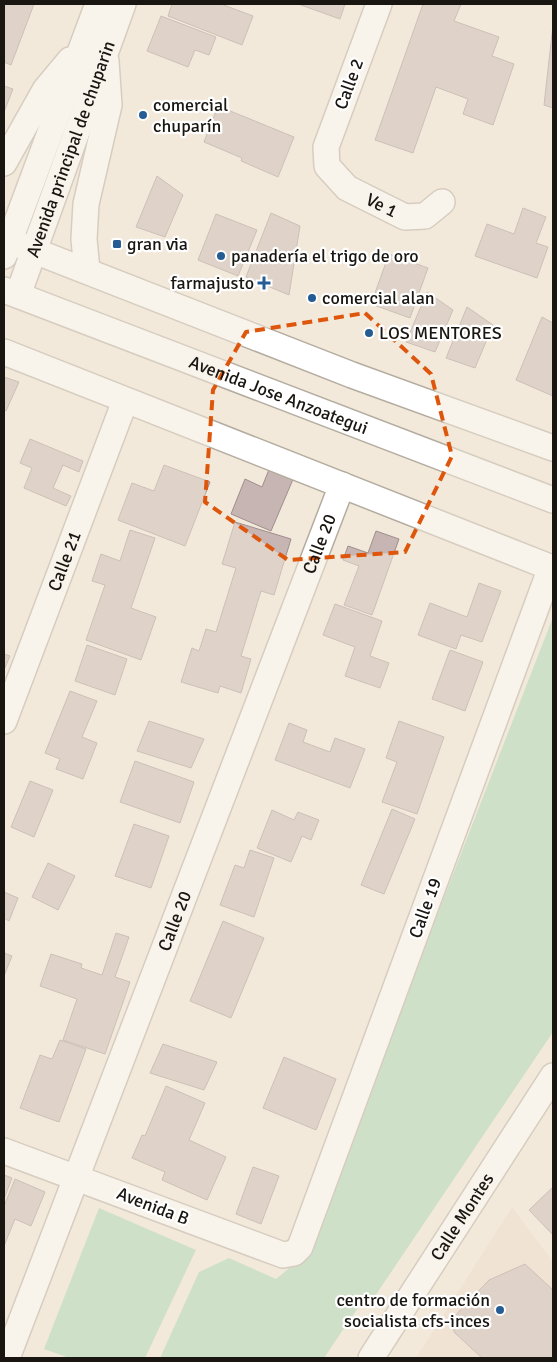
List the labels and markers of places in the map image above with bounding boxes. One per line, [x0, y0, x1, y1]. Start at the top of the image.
place label: comercial chuparín [153, 94, 228, 137]
marker: comercial chuparín [137, 109, 149, 121]
place label: gran via [127, 233, 188, 255]
marker: gran via [111, 238, 123, 250]
place label: panadería el trigo de oro [231, 245, 419, 267]
marker: panadería el trigo de oro [215, 250, 227, 262]
place label: farmajusto [170, 272, 254, 294]
marker: farmajusto [258, 277, 270, 289]
place label: comercial alan [322, 287, 435, 309]
marker: comercial alan [306, 292, 318, 304]
place label: LOS MENTORES [379, 322, 502, 344]
marker: LOS MENTORES [363, 327, 375, 339]
place label: centro de formación socialista cfs-inces [336, 1289, 490, 1332]
marker: centro de formación socialista cfs-inces [494, 1304, 506, 1316]

